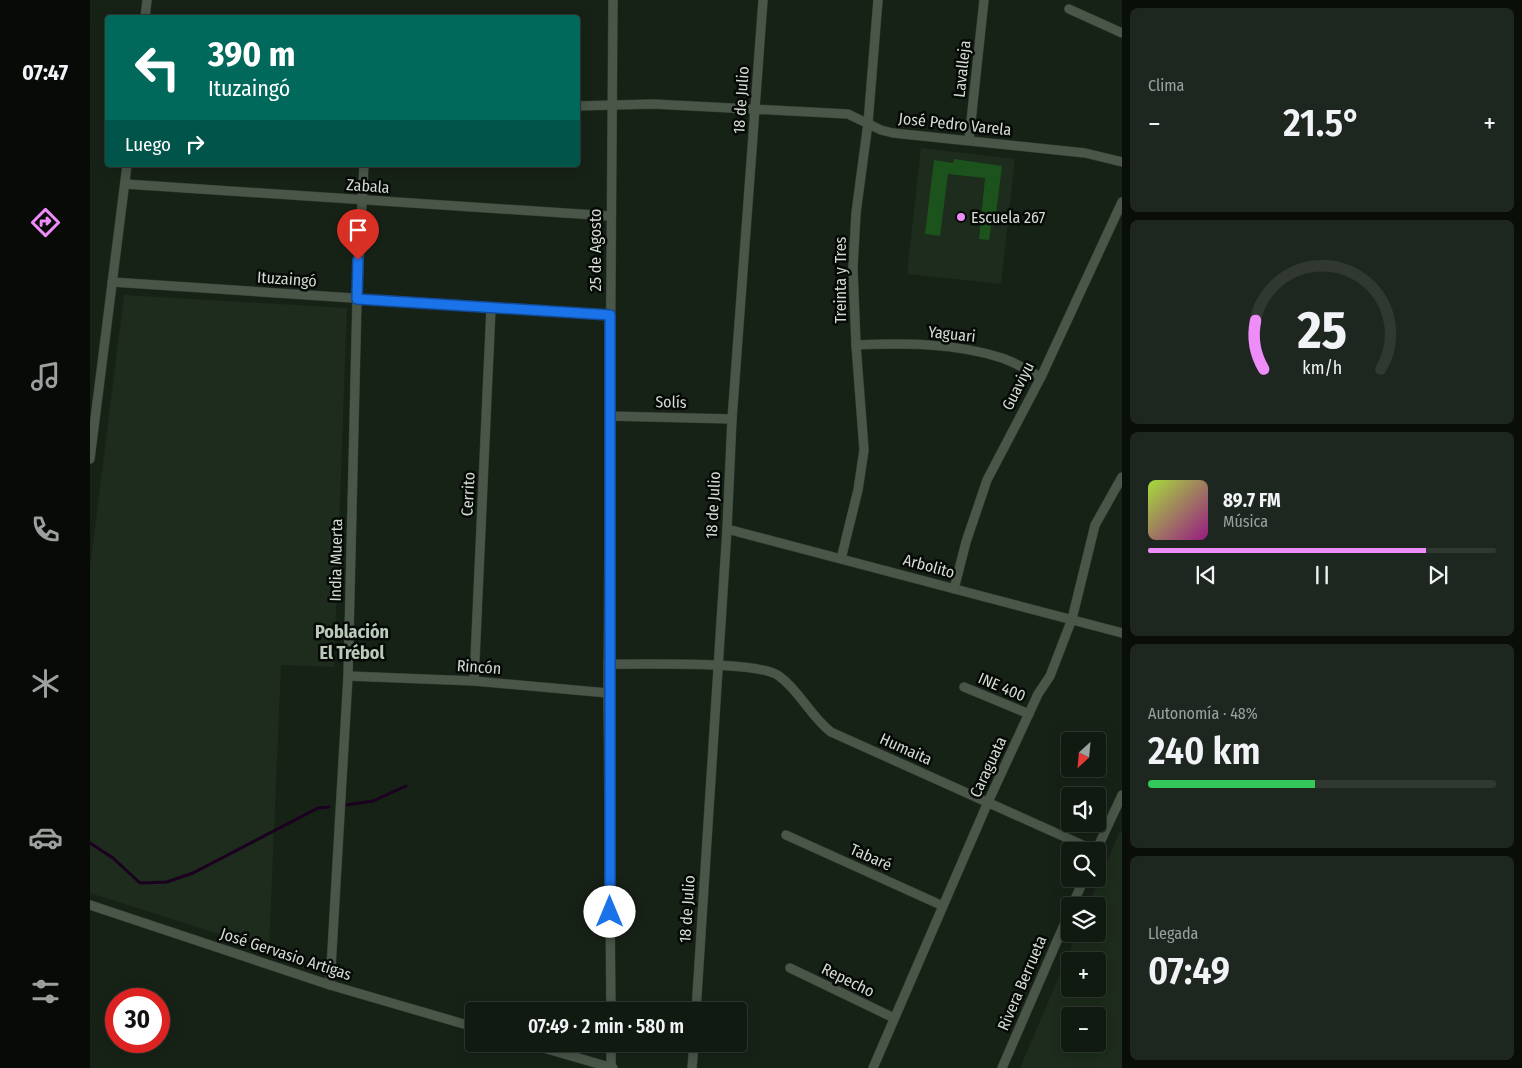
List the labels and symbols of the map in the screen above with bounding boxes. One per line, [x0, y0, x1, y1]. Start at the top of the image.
street label: Lavalleja [950, 39, 974, 98]
street label: 18 de Julio [729, 66, 753, 134]
street label: José Pedro Varela [898, 109, 1012, 139]
street label: Zabala [346, 175, 390, 197]
place label: Escuela 267 [971, 208, 1046, 227]
pin [337, 209, 379, 260]
street label: 25 de Agosto [586, 209, 605, 291]
marker: Escuela 267 [955, 211, 967, 223]
street label: Treinta y Tres [831, 236, 850, 323]
street label: Ituzaingó [256, 267, 318, 291]
street label: Yaguari [927, 322, 977, 346]
street label: Guaviyu [998, 359, 1038, 413]
street label: Solís [655, 392, 687, 412]
street label: Cerrito [457, 471, 479, 517]
street label: 18 de Julio [702, 471, 724, 539]
street label: India Muerta [326, 518, 346, 602]
street label: Arbolito [901, 550, 957, 582]
district label: Población El Trébol [315, 621, 389, 664]
street label: Rincón [456, 656, 502, 678]
street label: INE 400 [975, 669, 1029, 705]
street label: Humaita [877, 729, 935, 769]
north arrow [1061, 732, 1106, 778]
street label: Caraguata [966, 733, 1010, 801]
street label: Tabaré [847, 839, 895, 875]
street label: 18 de Julio [675, 875, 699, 943]
position arrow [583, 885, 635, 937]
street label: José Gervasio Artigas [218, 924, 354, 984]
street label: Rivera Berrueta [993, 932, 1051, 1033]
street label: Repecho [818, 959, 878, 1001]
speed limit sign: 30 [105, 988, 170, 1053]

